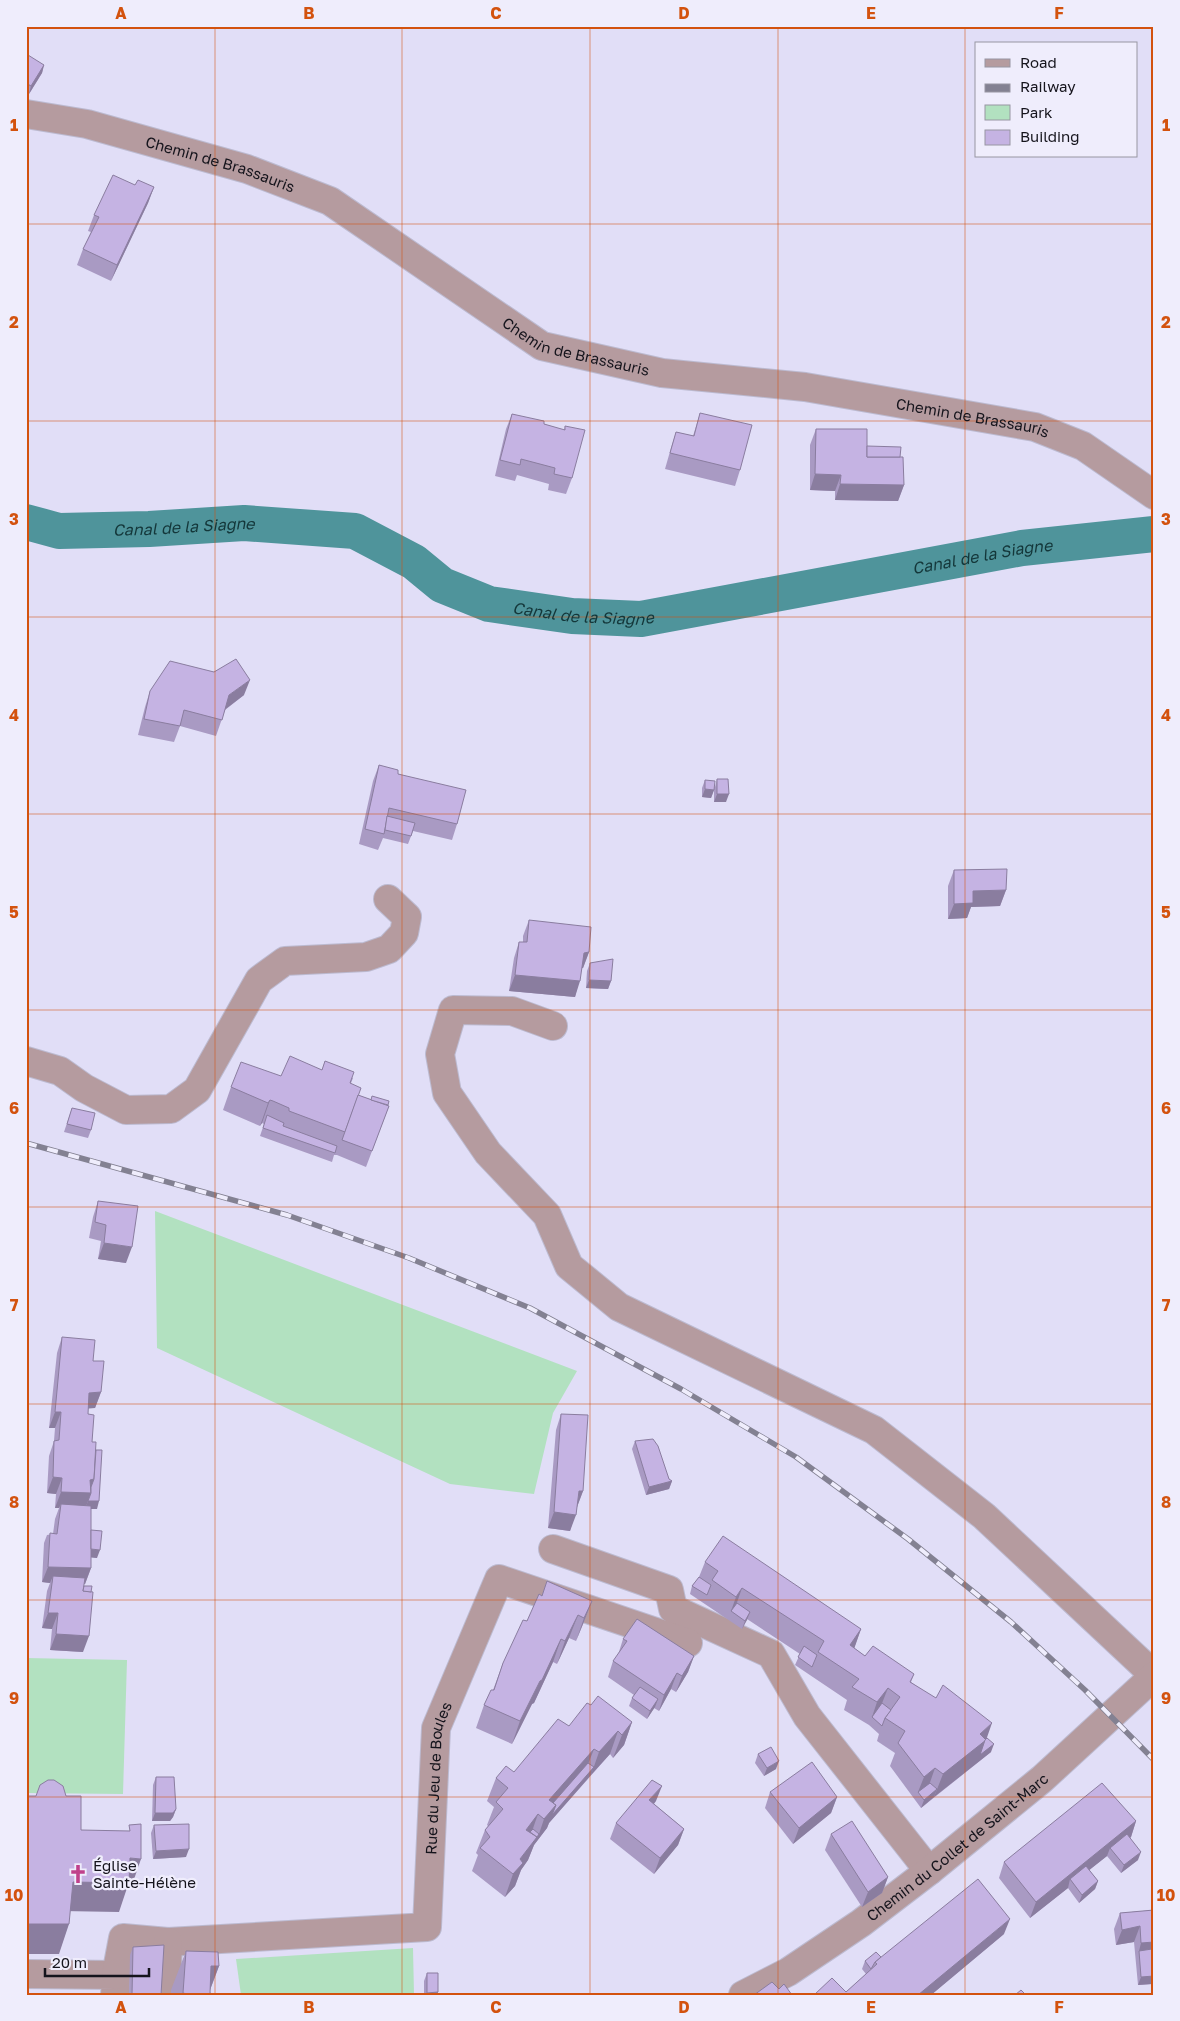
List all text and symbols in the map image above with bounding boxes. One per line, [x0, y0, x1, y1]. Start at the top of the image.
text: A [115, 3, 127, 23]
text: B [303, 3, 315, 23]
text: C [490, 3, 502, 23]
text: D [678, 3, 690, 23]
text: E [866, 3, 876, 23]
text: F [1054, 3, 1064, 23]
legend [975, 42, 1138, 158]
text: Road [1020, 53, 1057, 71]
text: Railway [1020, 77, 1076, 95]
text: Park [1020, 103, 1053, 121]
text: 1 [10, 115, 18, 135]
text: 1 [1162, 115, 1170, 135]
text: Building [1020, 127, 1080, 145]
street label: Chemin de Brassauris [144, 132, 298, 196]
text: 2 [9, 312, 19, 332]
text: 2 [1161, 312, 1171, 332]
street label: Chemin de Brassauris [499, 313, 651, 379]
street label: Chemin de Brassauris [895, 394, 1052, 441]
text: 3 [9, 509, 19, 529]
text: 3 [1161, 509, 1171, 529]
water label: Canal de la Siagne [113, 513, 257, 540]
water label: Canal de la Siagne [910, 535, 1055, 578]
water label: Canal de la Siagne [511, 598, 657, 629]
text: 4 [9, 705, 19, 725]
text: 4 [1161, 705, 1171, 725]
text: 5 [9, 902, 19, 922]
text: 5 [1161, 902, 1171, 922]
text: 6 [9, 1098, 19, 1118]
text: 6 [1161, 1098, 1171, 1118]
text: 7 [10, 1295, 19, 1315]
text: 7 [1162, 1295, 1171, 1315]
text: 8 [9, 1492, 19, 1512]
text: 8 [1161, 1492, 1171, 1512]
text: 9 [9, 1688, 19, 1708]
text: 9 [1161, 1688, 1171, 1708]
street label: Rue du Jeu de Boules [421, 1699, 455, 1855]
street label: Chemin du Collet de Saint-Marc [863, 1769, 1052, 1925]
place label: Église Sainte-Hélène [93, 1856, 196, 1891]
church icon: Église Sainte-Hélène [67, 1863, 89, 1885]
text: 10 [5, 1885, 23, 1905]
text: 10 [1157, 1885, 1175, 1905]
scale bar [45, 1946, 149, 1978]
text: 20 m [52, 1953, 87, 1971]
text: A [115, 1997, 127, 2017]
text: B [303, 1997, 315, 2017]
text: C [490, 1997, 502, 2017]
text: D [678, 1997, 690, 2017]
text: E [866, 1997, 876, 2017]
text: F [1054, 1997, 1064, 2017]

